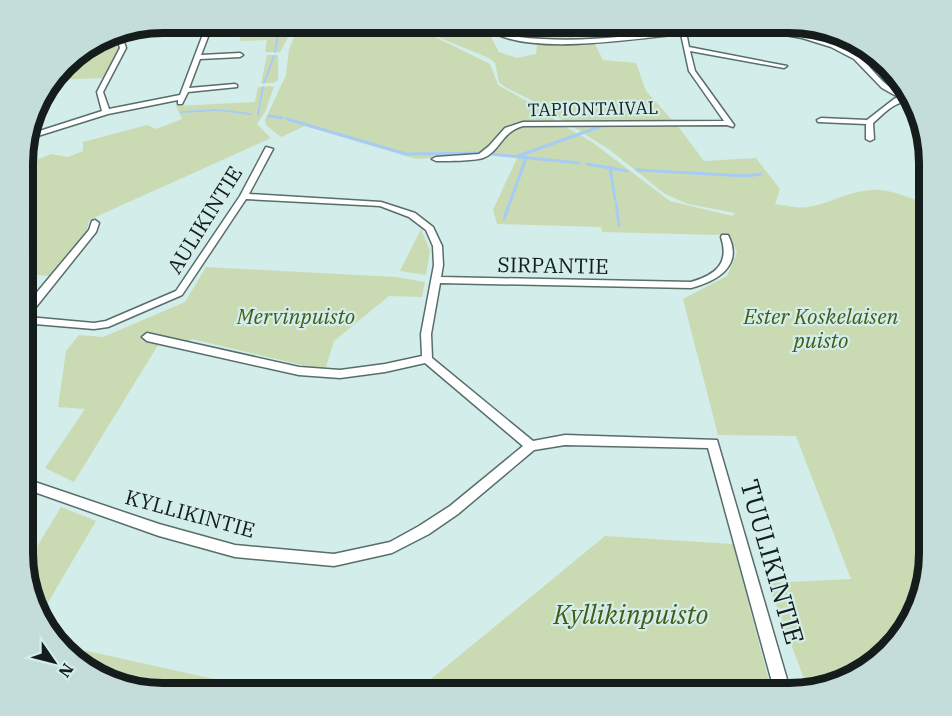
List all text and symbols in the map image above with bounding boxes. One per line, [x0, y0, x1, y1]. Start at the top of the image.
street label: TAPIONTAIVAL [527, 96, 659, 121]
street label: AULIKINTIE [160, 160, 248, 279]
street label: SIRPANTIE [497, 250, 609, 280]
park label: Mervinpuisto [236, 302, 355, 330]
park label: Ester Koskelaisen puisto [743, 302, 898, 354]
street label: TUULIKINTIE [733, 475, 813, 648]
street label: KYLLIKINTIE [122, 482, 258, 544]
park label: Kyllikinpuisto [552, 597, 709, 631]
north arrow [24, 632, 84, 692]
text: N [54, 660, 78, 682]

